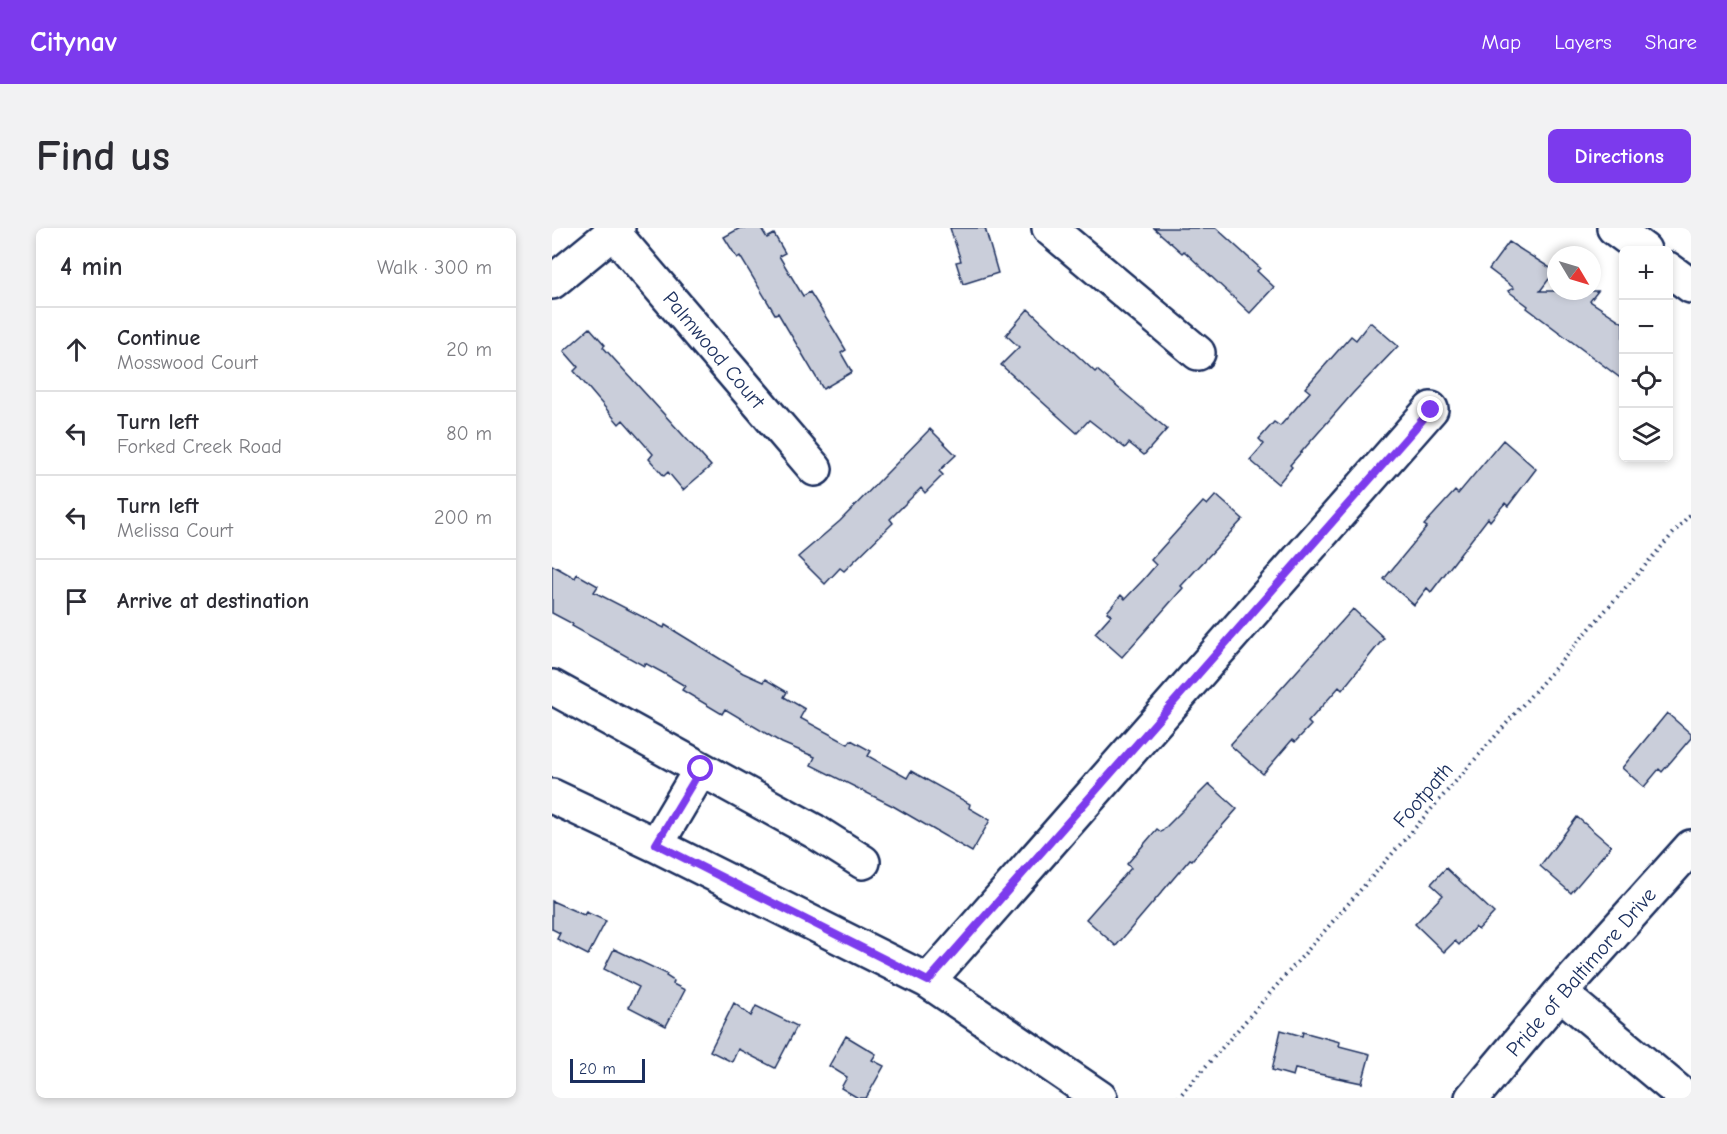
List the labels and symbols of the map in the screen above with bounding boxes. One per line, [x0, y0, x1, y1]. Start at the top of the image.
north arrow [1547, 246, 1601, 300]
street label: Palmwood Court [658, 287, 771, 414]
route end [1417, 396, 1443, 422]
route start [687, 755, 713, 781]
street label: Footpath [1388, 758, 1458, 832]
street label: Pride of Baltimore Drive [1501, 883, 1661, 1061]
scale bar [570, 1056, 645, 1084]

